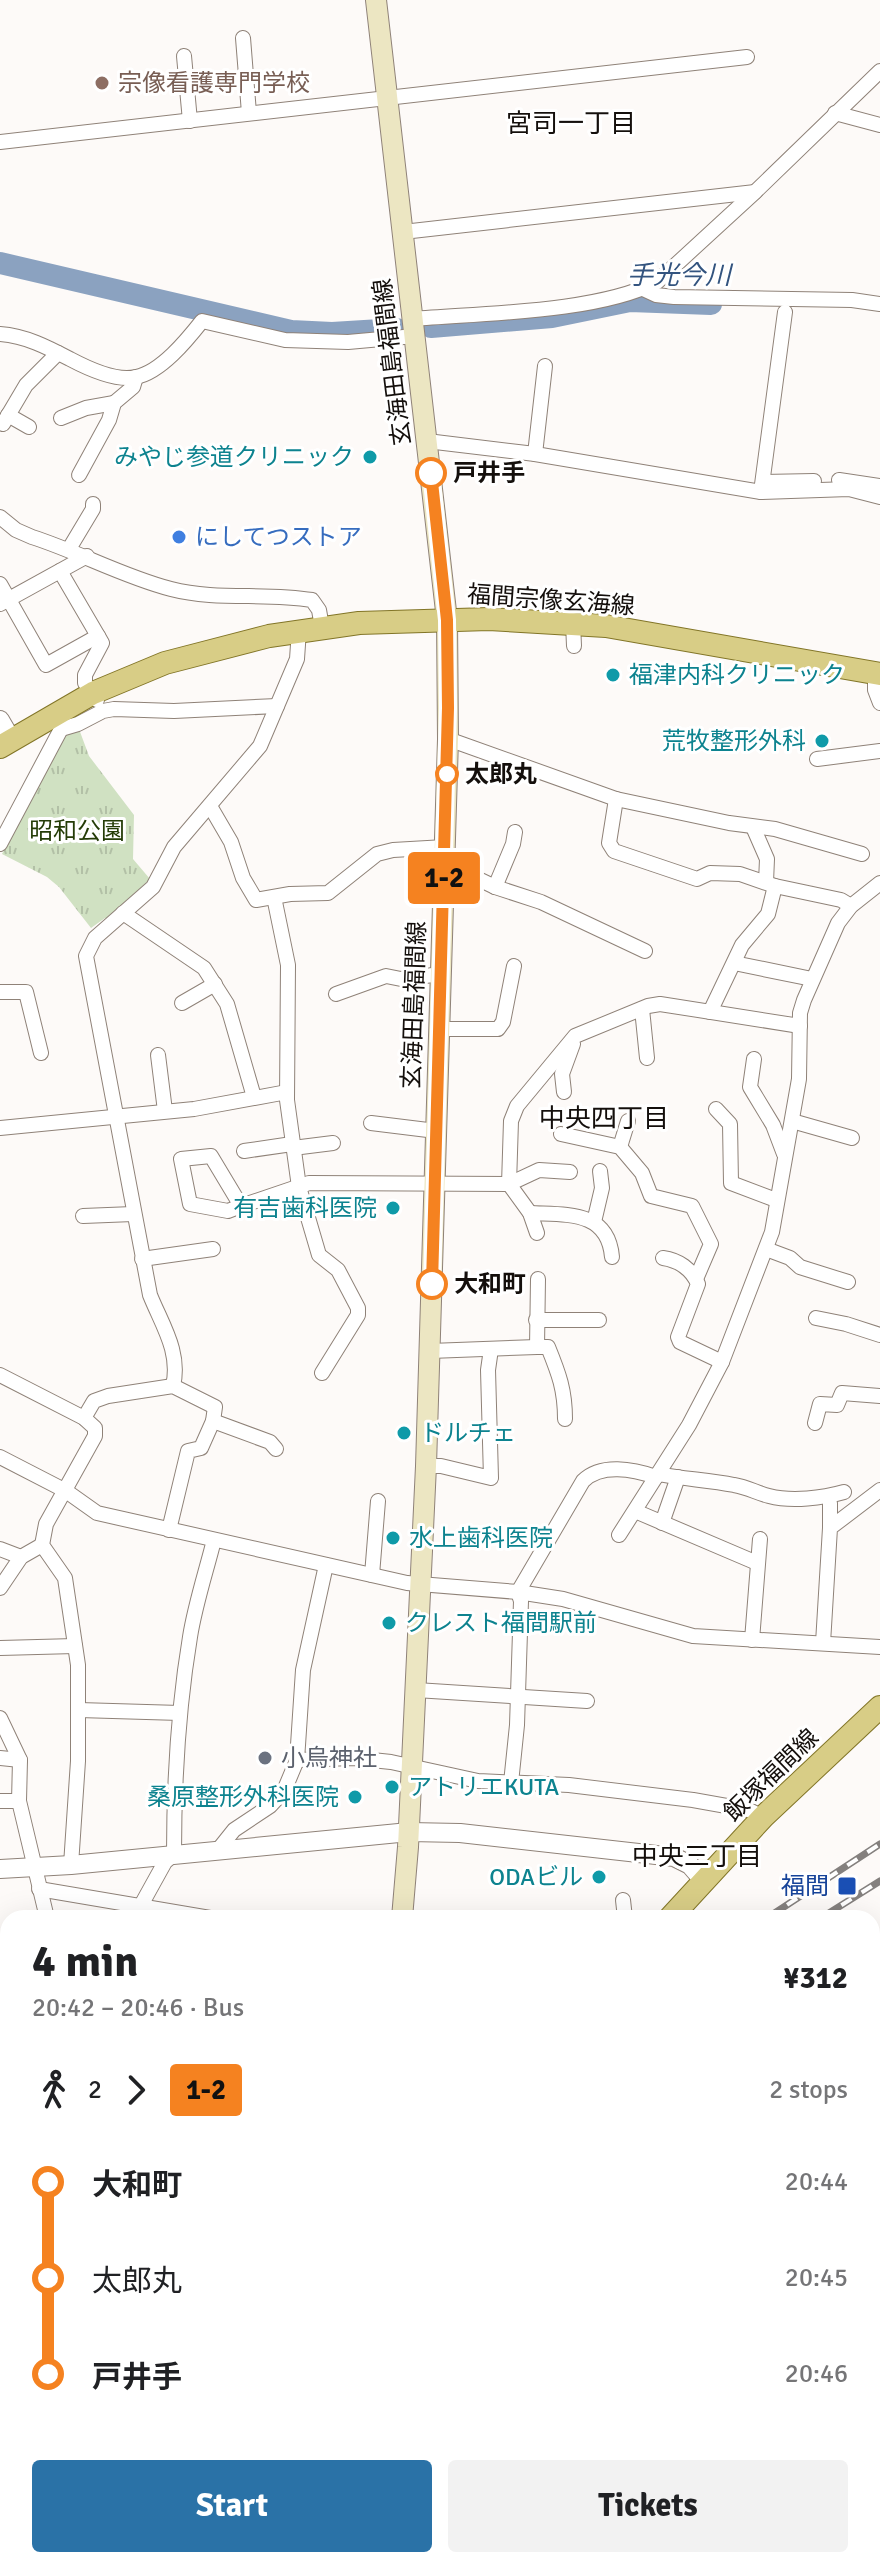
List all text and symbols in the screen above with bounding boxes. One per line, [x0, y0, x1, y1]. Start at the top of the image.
place label: 宗像看護専門学校 [118, 68, 310, 98]
marker: 宗像看護専門学校 [93, 74, 111, 92]
district label: 宮司一丁目 [506, 108, 636, 140]
water label: 手光今川 [627, 260, 734, 292]
street label: 玄海田島福間線 [367, 277, 417, 447]
place label: みやじ参道クリニック [114, 442, 354, 472]
marker: みやじ参道クリニック [361, 448, 379, 466]
marker: 戸井手 [416, 458, 446, 488]
place label: 戸井手 [453, 458, 525, 488]
place label: にしてつストア [195, 522, 362, 552]
marker: にしてつストア [170, 528, 188, 546]
street label: 福間宗像玄海線 [466, 579, 636, 621]
place label: 福津内科クリニック [629, 660, 845, 690]
marker: 福津内科クリニック [604, 666, 622, 684]
place label: 荒牧整形外科 [662, 726, 806, 756]
marker: 荒牧整形外科 [813, 732, 831, 750]
place label: 太郎丸 [465, 759, 537, 789]
marker: 太郎丸 [436, 763, 458, 785]
park label: 昭和公園 [29, 816, 125, 846]
line badge: 1-2 [398, 852, 490, 904]
text: 1-2 [424, 861, 464, 895]
street label: 玄海田島福間線 [396, 921, 432, 1089]
district label: 中央四丁目 [539, 1103, 669, 1135]
place label: 有吉歯科医院 [233, 1193, 377, 1223]
marker: 有吉歯科医院 [384, 1199, 402, 1217]
marker: 大和町 [417, 1269, 447, 1299]
place label: 大和町 [454, 1269, 526, 1299]
place label: ドルチェ [420, 1418, 516, 1448]
marker: ドルチェ [395, 1424, 413, 1442]
place label: 水上歯科医院 [409, 1523, 553, 1553]
marker: 水上歯科医院 [384, 1529, 402, 1547]
place label: クレスト福間駅前 [405, 1608, 597, 1638]
marker: クレスト福間駅前 [380, 1614, 398, 1632]
street label: 飯塚福間線 [717, 1723, 825, 1827]
place label: 小烏神社 [281, 1743, 377, 1773]
marker: 小烏神社 [256, 1749, 274, 1767]
place label: アトリエKUTA [408, 1772, 560, 1802]
marker: アトリエKUTA [383, 1778, 401, 1796]
place label: 桑原整形外科医院 [147, 1782, 339, 1812]
marker: 桑原整形外科医院 [346, 1788, 364, 1806]
district label: 中央三丁目 [632, 1841, 762, 1873]
place label: ODAビル [489, 1862, 583, 1892]
marker: ODAビル [590, 1868, 608, 1886]
place label: 福間 [781, 1871, 829, 1901]
marker: 福間 [836, 1875, 858, 1897]
text: 4 min [32, 1935, 138, 1989]
text: ¥312 [783, 1960, 848, 1997]
text: 20:42 – 20:46 · Bus [32, 1992, 244, 2024]
icon: walk [32, 2068, 76, 2112]
icon: forward [114, 2068, 158, 2112]
text: 1-2 [186, 2073, 226, 2107]
text: 2 [88, 2074, 102, 2106]
text: 2 stops [769, 2074, 848, 2106]
text: 20:44 [785, 2166, 848, 2198]
text: 大和町 [92, 2167, 182, 2204]
text: 20:45 [785, 2262, 848, 2294]
text: 太郎丸 [92, 2263, 182, 2300]
text: 20:46 [785, 2358, 848, 2390]
text: 戸井手 [92, 2359, 182, 2396]
button: Start [32, 2460, 432, 2552]
button: Tickets [448, 2460, 848, 2552]

